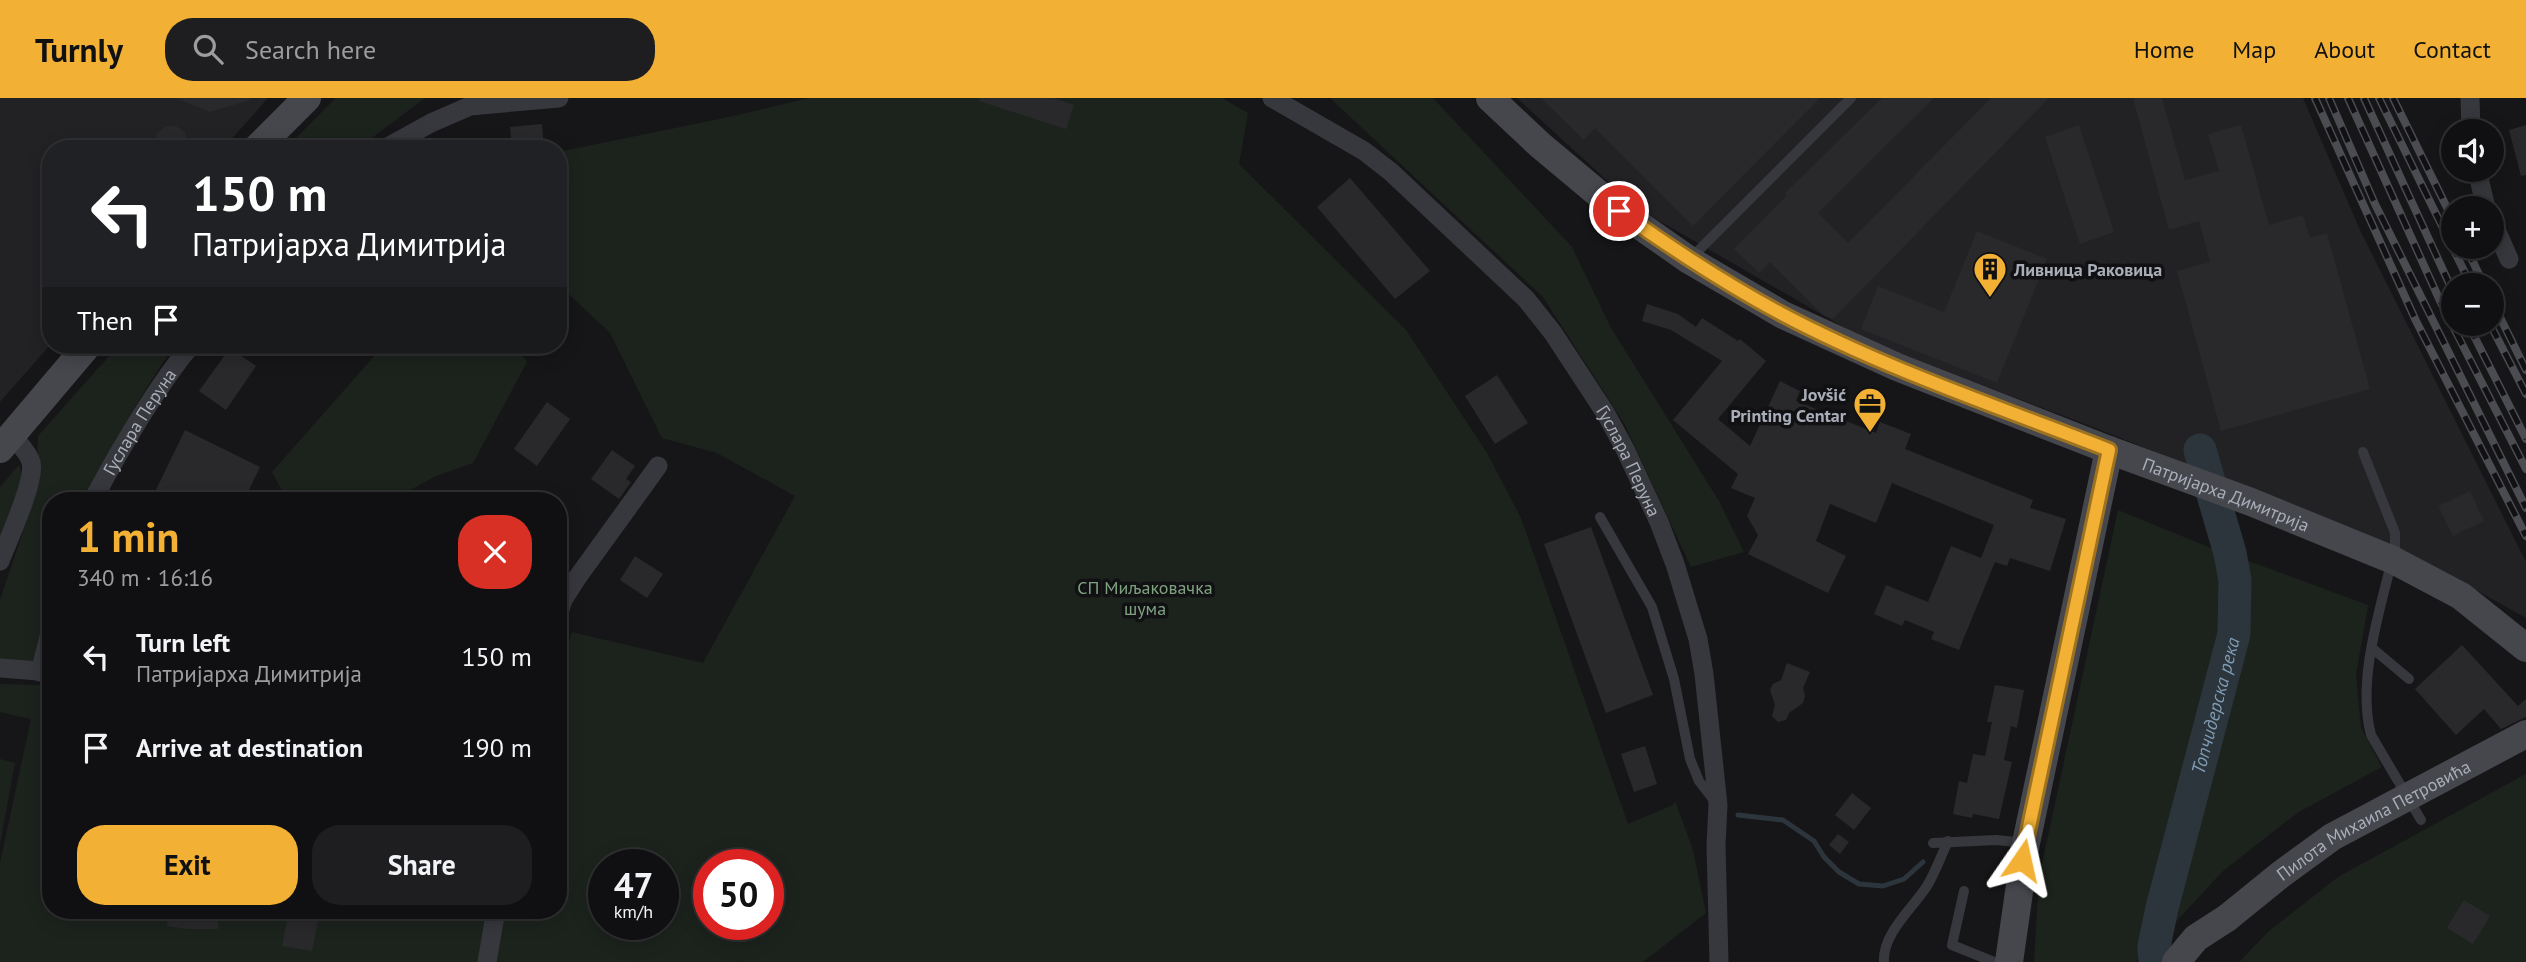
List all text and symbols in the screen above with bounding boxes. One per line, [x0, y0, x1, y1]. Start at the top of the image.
search box [165, 18, 655, 81]
text: Turnly [35, 28, 123, 71]
icon: search [189, 30, 227, 68]
text: Search here [245, 33, 376, 66]
text: Home [2134, 34, 2194, 65]
text: Map [2232, 34, 2276, 65]
text: About [2314, 34, 2375, 65]
text: Contact [2413, 34, 2491, 65]
map controls [2441, 119, 2504, 336]
button: sound [2441, 119, 2504, 182]
text: 150 m [192, 161, 327, 225]
icon: left [77, 168, 168, 259]
pin [1589, 181, 1649, 241]
icon: arrive [1600, 192, 1638, 230]
button: + [2441, 196, 2504, 259]
text: Патријарха Димитрија [192, 223, 506, 265]
building icon: Ливница Раковица [1971, 250, 2009, 299]
place label: Ливница Раковица [2013, 258, 2162, 281]
button: − [2441, 273, 2504, 336]
icon: arrive [147, 301, 185, 339]
text: Then [77, 304, 133, 337]
street label: Гуслара Перуна [97, 364, 181, 479]
place label: Jovšić Printing Centar [1730, 383, 1847, 427]
office icon: Jovšić Printing Centar [1851, 385, 1889, 434]
street label: Гуслара Перуна [1592, 400, 1666, 520]
street label: Патријарха Димитрија [2139, 452, 2313, 536]
text: 1 min [77, 509, 179, 564]
button: close [458, 515, 532, 589]
text: 340 m · 16:16 [77, 563, 213, 592]
park label: СП Миљаковачка шума [1077, 576, 1213, 620]
text: Turn left [136, 626, 230, 659]
water label: Топчидерска река [2186, 634, 2245, 777]
icon: left [77, 638, 115, 676]
text: 150 m [461, 640, 532, 673]
text: Патријарха Димитрија [136, 659, 362, 688]
icon: arrive [77, 729, 115, 767]
text: Arrive at destination [136, 731, 363, 764]
text: 190 m [461, 731, 532, 764]
street label: Пилота Михаила Петровића [2272, 754, 2474, 885]
position arrow [1985, 823, 2059, 897]
button: Exit [77, 825, 298, 905]
button: Share [312, 825, 532, 905]
speed limit sign: 50 [693, 849, 784, 940]
text: 47 [614, 862, 653, 908]
text: km/h [614, 900, 653, 923]

